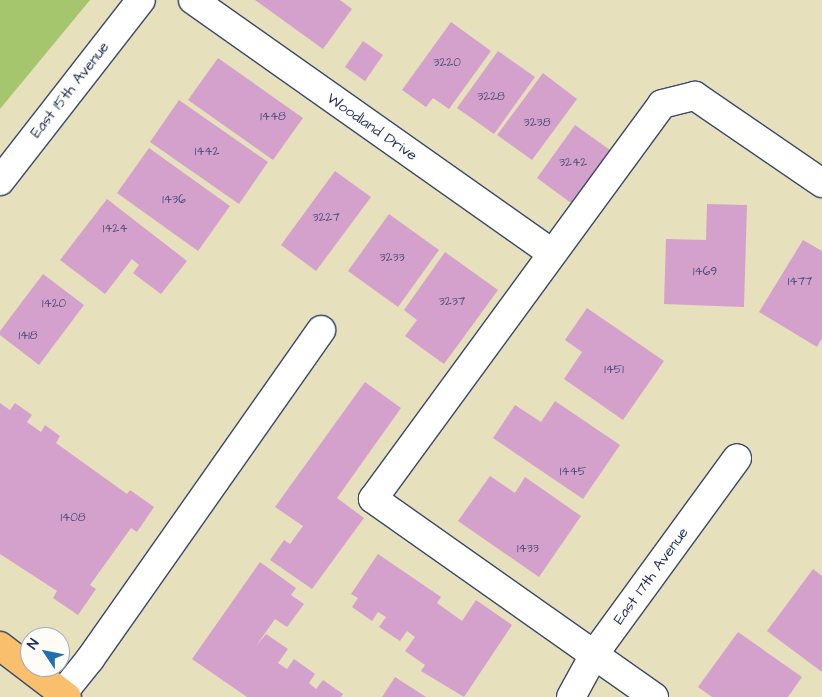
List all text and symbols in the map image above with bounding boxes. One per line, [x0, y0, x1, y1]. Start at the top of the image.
street label: East 15th Avenue [27, 38, 113, 142]
house number: 3220 [433, 56, 461, 70]
street label: Woodland Drive [323, 89, 421, 165]
house number: 3228 [477, 90, 505, 104]
house number: 1448 [260, 110, 286, 124]
house number: 3238 [524, 116, 550, 130]
house number: 1442 [195, 145, 219, 159]
house number: 3242 [559, 156, 587, 170]
house number: 1436 [162, 193, 186, 207]
house number: 3227 [312, 211, 340, 225]
house number: 1424 [103, 222, 127, 236]
house number: 3233 [379, 251, 405, 265]
house number: 1469 [693, 265, 717, 279]
house number: 1477 [788, 275, 812, 289]
house number: 3237 [439, 295, 465, 309]
house number: 1420 [42, 297, 66, 311]
house number: 1418 [18, 329, 38, 343]
house number: 1451 [604, 363, 624, 377]
house number: 1445 [560, 465, 586, 479]
house number: 1408 [60, 511, 86, 525]
street label: East 17th Avenue [610, 524, 692, 628]
house number: 1433 [517, 542, 539, 556]
north arrow [20, 627, 70, 677]
text: N [23, 635, 44, 653]

